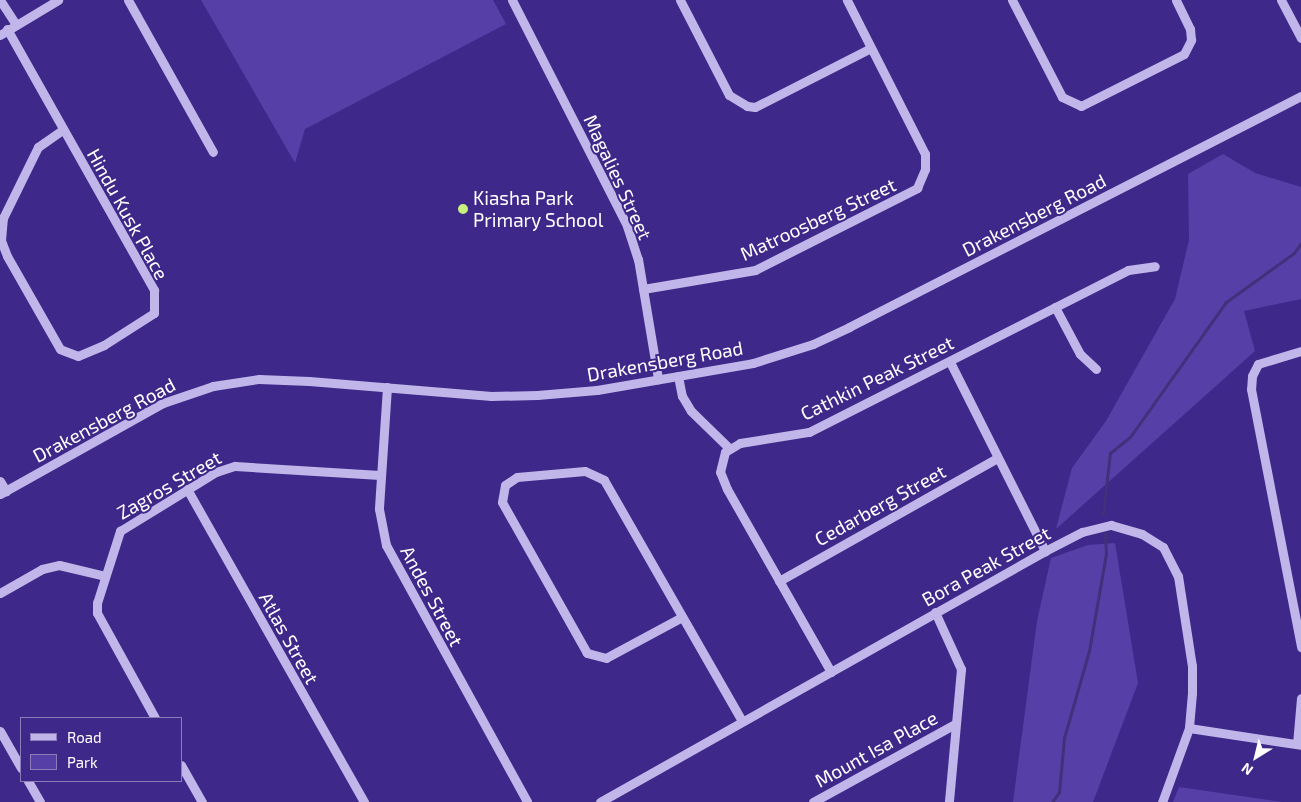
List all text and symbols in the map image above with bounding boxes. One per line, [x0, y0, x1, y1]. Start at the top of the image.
street label: Magalies Street [579, 111, 657, 243]
street label: Hindu Kusk Place [83, 144, 173, 284]
street label: Drakensberg Road [958, 169, 1110, 261]
street label: Matroosberg Street [737, 173, 899, 265]
place label: Kiasha Park Primary School [473, 187, 604, 231]
marker: Kiasha Park Primary School [457, 203, 469, 215]
street label: Cathkin Peak Street [797, 331, 957, 425]
street label: Drakensberg Road [585, 336, 745, 386]
street label: Drakensberg Road [29, 373, 179, 467]
street label: Zagros Street [113, 446, 225, 524]
street label: Cedarberg Street [811, 460, 949, 550]
street label: Bora Peak Street [918, 521, 1054, 611]
street label: Andes Street [396, 542, 468, 650]
street label: Atlas Street [254, 588, 324, 688]
street label: Mount Isa Place [811, 706, 941, 792]
legend [20, 717, 182, 782]
text: Road [67, 728, 102, 746]
north arrow [1231, 732, 1281, 782]
text: Park [67, 753, 98, 771]
text: N [1238, 760, 1256, 779]

